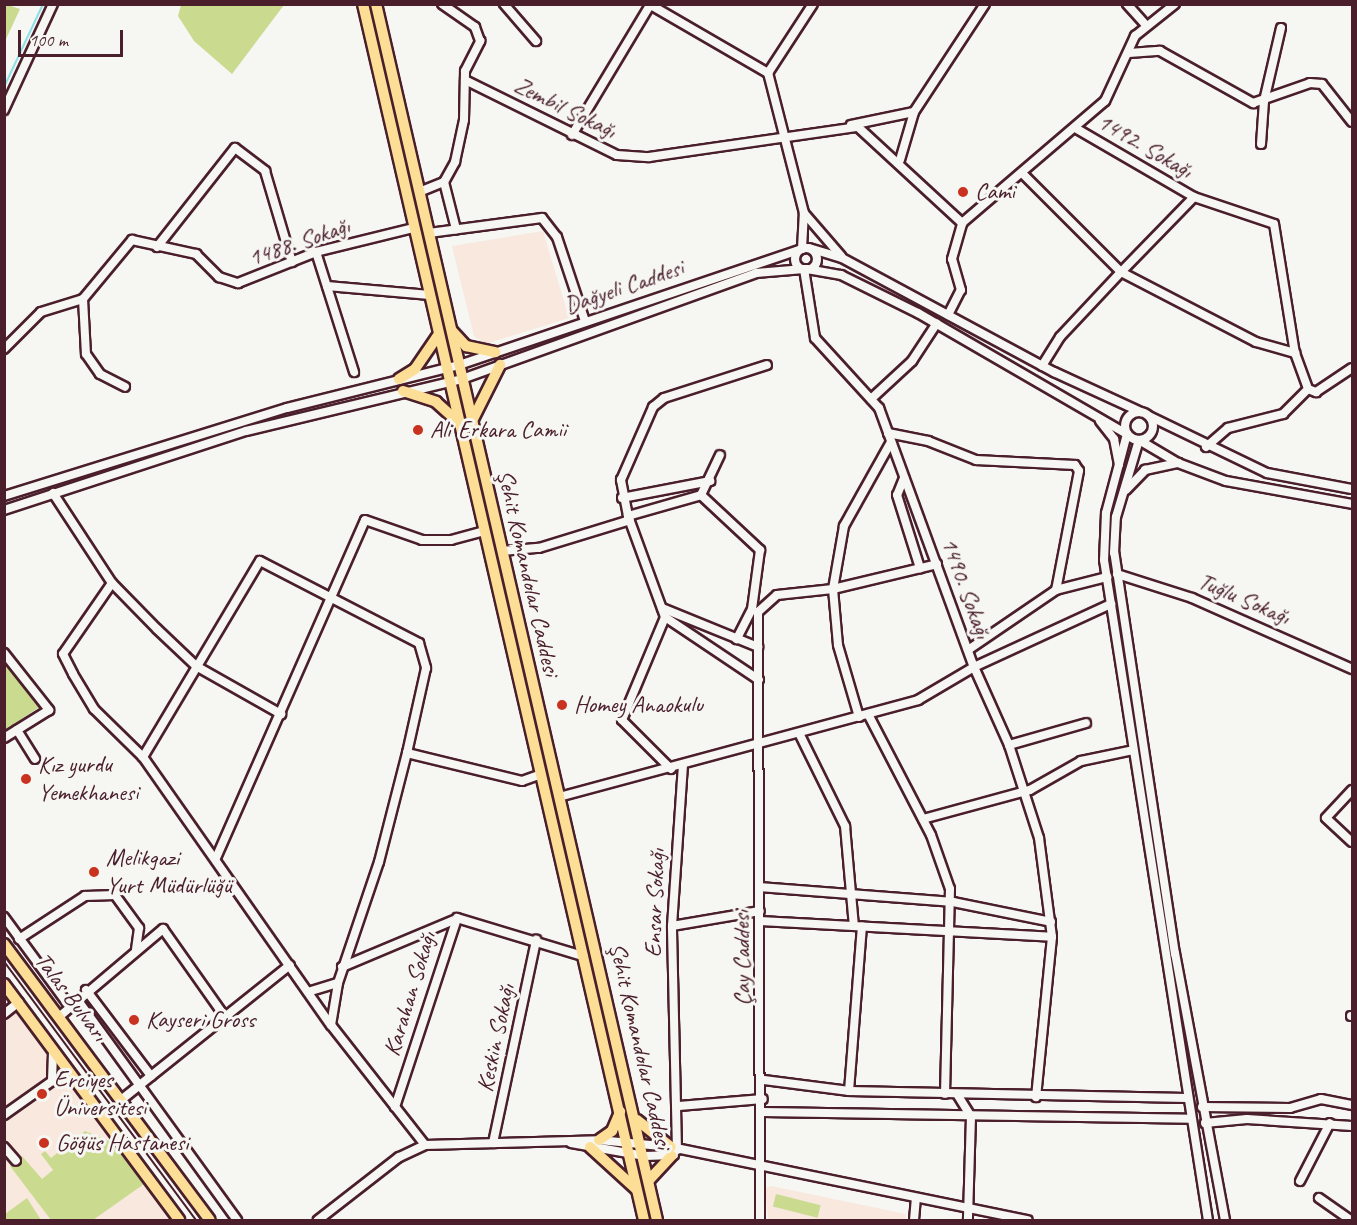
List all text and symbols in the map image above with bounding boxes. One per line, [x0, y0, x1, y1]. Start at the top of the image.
scale bar [21, 18, 126, 56]
text: 100 m [29, 29, 68, 51]
street label: Zembil Sokağı [510, 71, 620, 145]
street label: 1492. Sokağı [1092, 107, 1198, 185]
place label: Cami [975, 178, 1015, 206]
marker: Cami [956, 185, 970, 199]
street label: 1488. Sokağı [245, 211, 353, 273]
street label: Dağyeli Caddesi [560, 253, 688, 321]
place label: Ali Erkara Camii [430, 416, 565, 444]
marker: Ali Erkara Camii [411, 423, 425, 437]
street label: Şehit Komandolar Caddesi [490, 467, 566, 679]
street label: 1490. Sokağı [935, 534, 997, 642]
street label: Tuğlu Sokağı [1194, 567, 1294, 631]
place label: Homey Anaokulu [574, 691, 703, 719]
marker: Homey Anaokulu [555, 698, 569, 712]
place label: Kız yurdu Yemekhanesi [38, 751, 138, 807]
marker: Kız yurdu Yemekhanesi [19, 772, 33, 786]
place label: Melikgazi Yurt Müdürlüğü [106, 844, 231, 900]
street label: Ensar Sokağı [639, 849, 671, 957]
marker: Melikgazi Yurt Müdürlüğü [87, 865, 101, 879]
street label: Çay Caddesi [727, 909, 757, 1007]
street label: Karahan Sokağı [377, 928, 443, 1060]
street label: Şehit Komandolar Caddesi [602, 940, 678, 1152]
street label: Talas Bulvarı [28, 947, 114, 1047]
street label: Keskin Sokağı [471, 982, 521, 1094]
place label: Kayseri Gross [146, 1006, 255, 1034]
marker: Kayseri Gross [127, 1013, 141, 1027]
place label: Erciyes Üniversitesi [54, 1066, 146, 1122]
marker: Erciyes Üniversitesi [35, 1087, 49, 1101]
place label: Göğüs Hastanesi [56, 1129, 189, 1157]
marker: Göğüs Hastanesi [37, 1136, 51, 1150]

